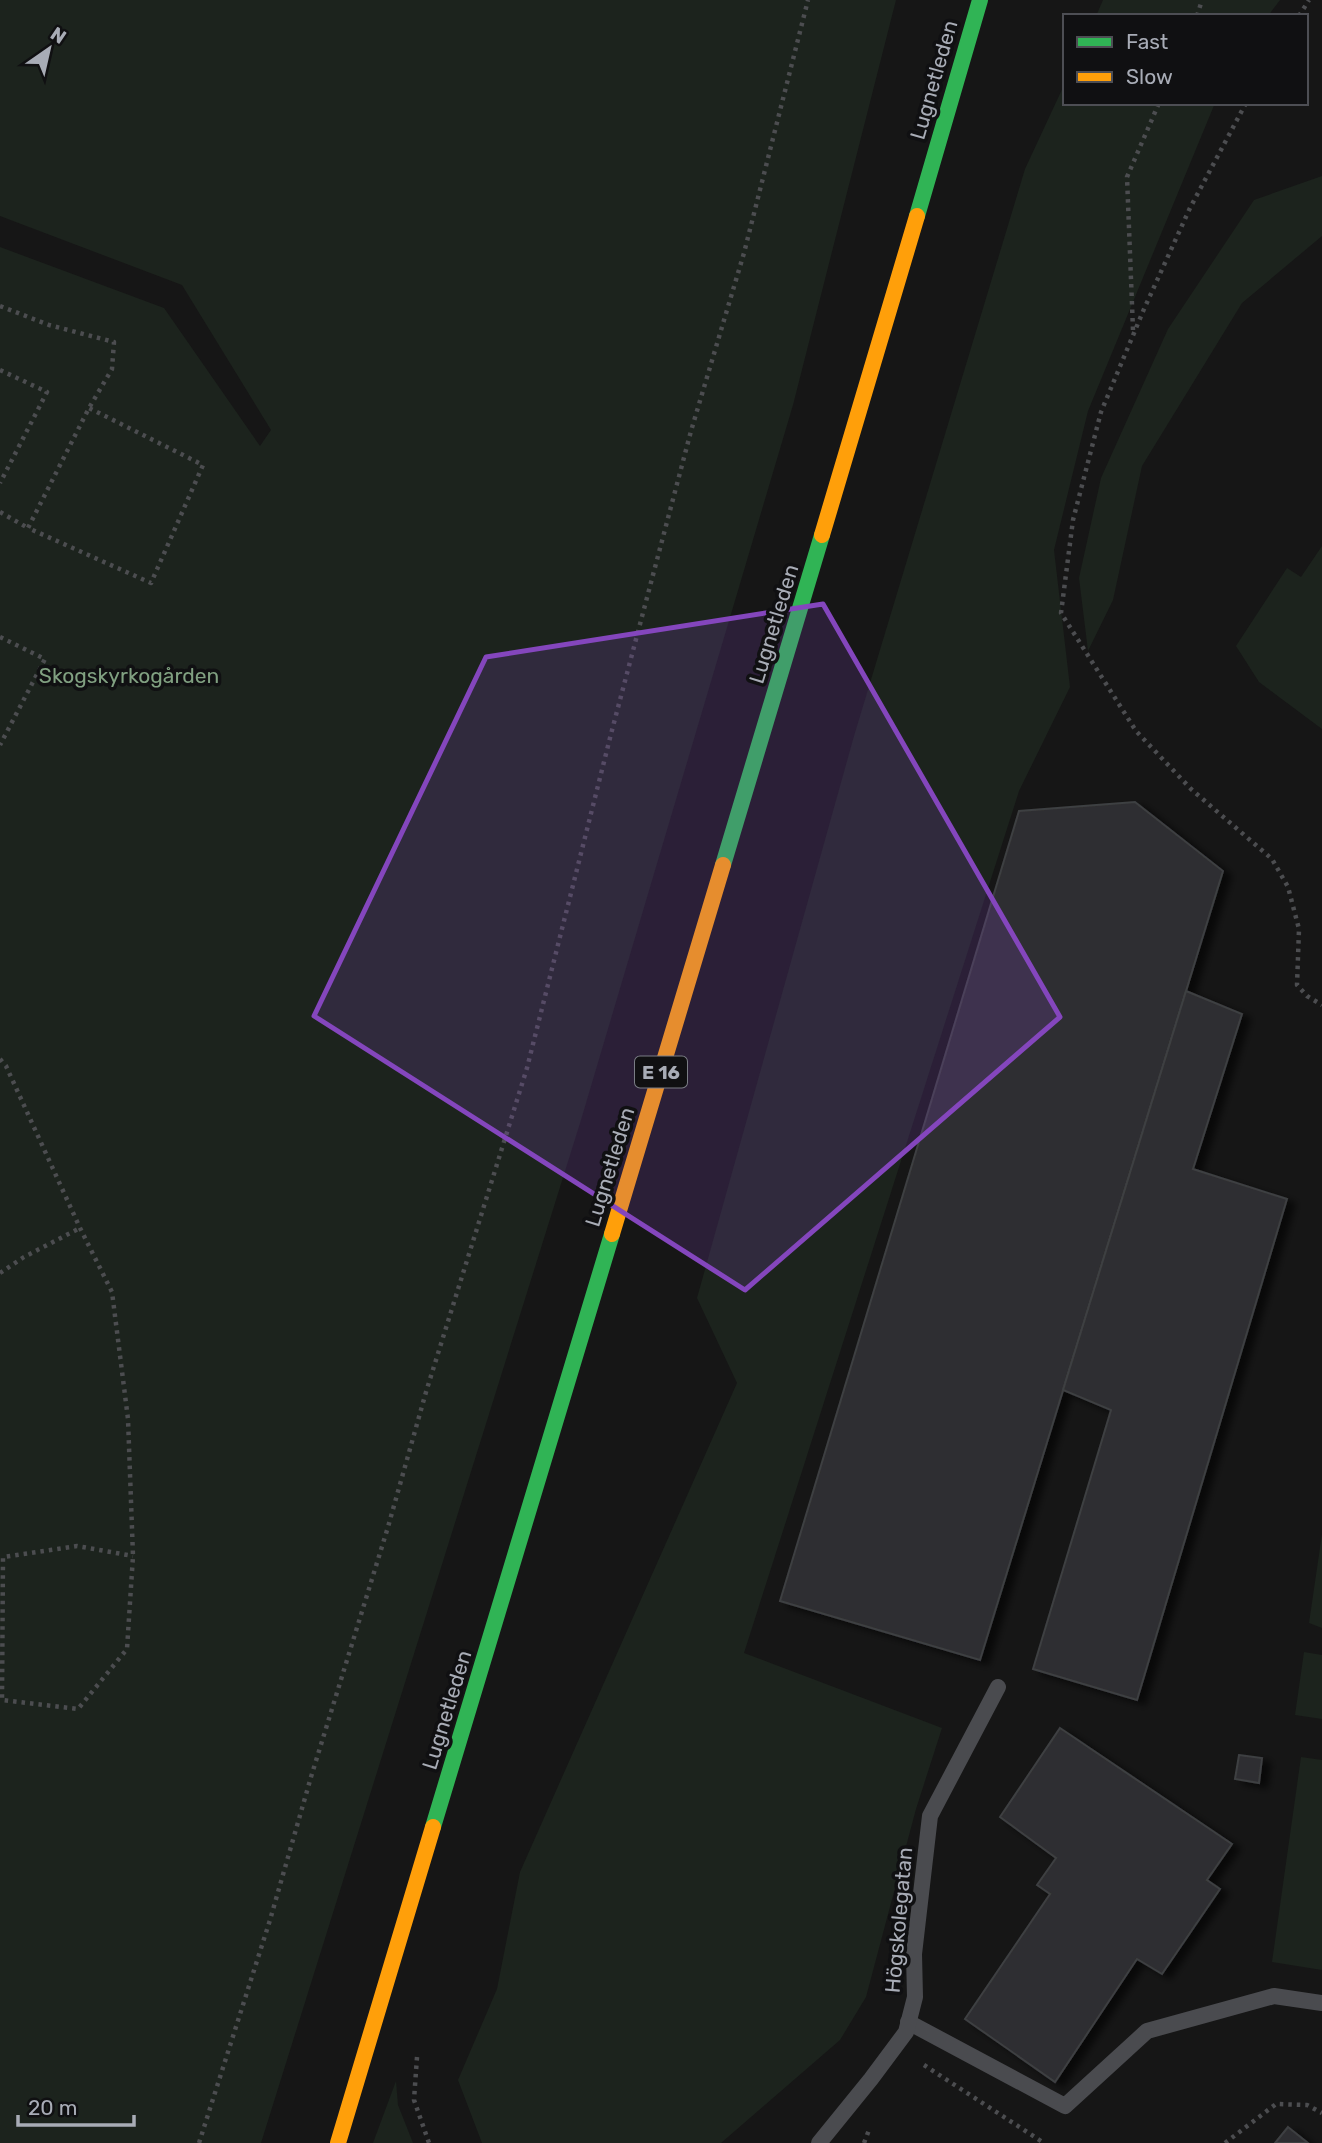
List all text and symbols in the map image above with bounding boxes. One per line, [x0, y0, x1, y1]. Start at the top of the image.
north arrow [14, 14, 84, 84]
legend [1063, 14, 1308, 105]
street label: Lugnetleden [905, 17, 963, 142]
text: N [46, 22, 70, 49]
text: Fast [1126, 29, 1168, 54]
text: Slow [1126, 64, 1173, 89]
street label: Lugnetleden [744, 561, 803, 686]
park label: Skogskyrkogården [39, 663, 219, 688]
road number: E 16 [635, 1056, 687, 1088]
street label: Lugnetleden [580, 1104, 639, 1229]
street label: Lugnetleden [417, 1647, 476, 1772]
street label: Högskolegatan [880, 1846, 917, 1994]
scale bar [18, 2084, 133, 2128]
text: 20 m [28, 2095, 77, 2120]

